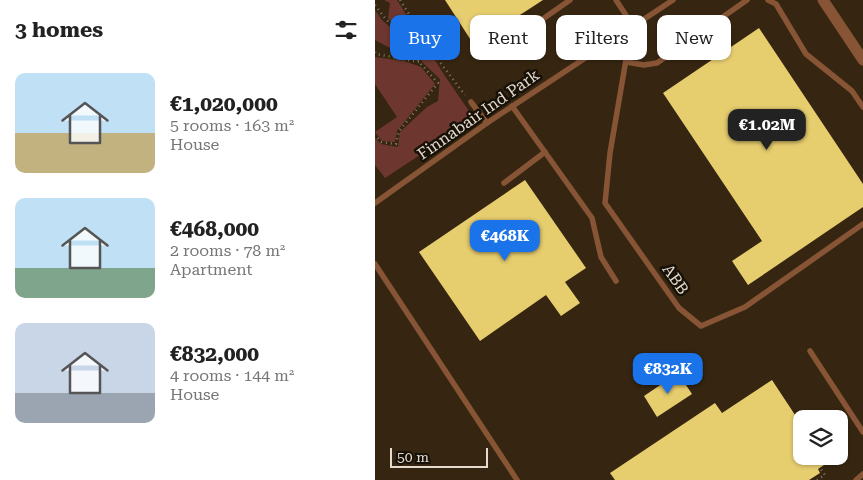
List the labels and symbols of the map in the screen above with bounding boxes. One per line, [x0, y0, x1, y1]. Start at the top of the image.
street label: Finnabair Ind Park [414, 65, 543, 164]
pin: €1.02M [726, 108, 808, 151]
pin: €468K [470, 220, 540, 262]
street label: ABB [658, 260, 693, 298]
pin: €832K [633, 352, 703, 395]
scale bar [390, 445, 487, 468]

